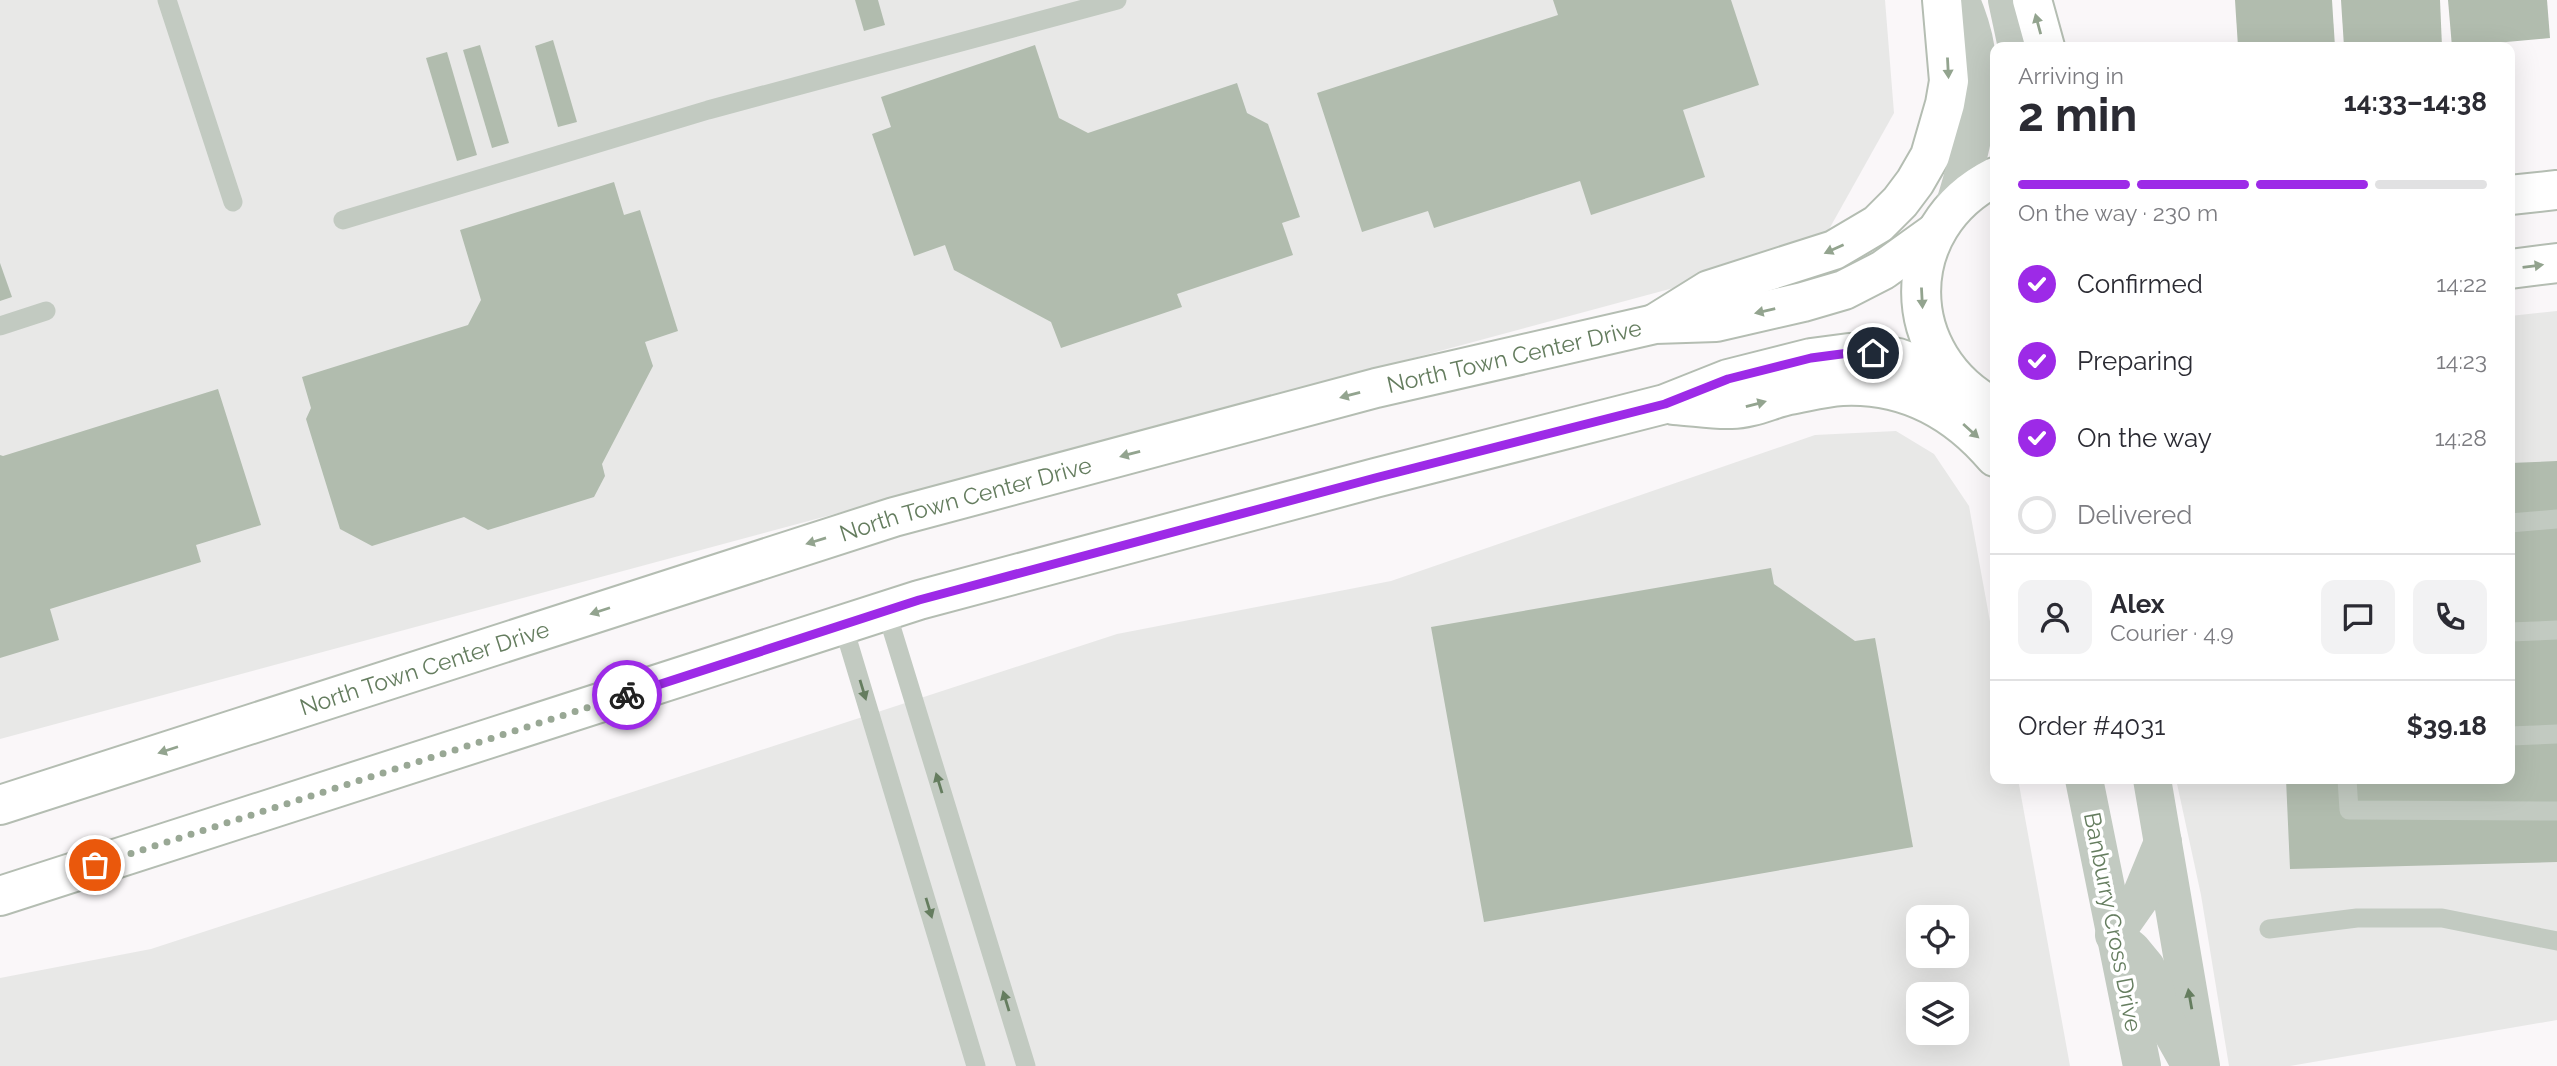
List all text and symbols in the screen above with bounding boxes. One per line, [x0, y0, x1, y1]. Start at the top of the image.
one-way arrow [2032, 12, 2043, 34]
one-way arrow [1943, 57, 1954, 79]
text: Arriving in [2018, 62, 2124, 89]
text: 14:33–14:38 [2344, 87, 2487, 117]
text: 2 min [2018, 88, 2137, 142]
text: On the way · 230 m [2018, 199, 2218, 226]
one-way arrow [1824, 243, 1844, 255]
one-way arrow [2522, 261, 2544, 272]
icon: check [2018, 265, 2056, 303]
text: Confirmed [2077, 269, 2203, 299]
text: 14:22 [2436, 270, 2487, 297]
one-way arrow [1917, 287, 1928, 309]
one-way arrow [1754, 306, 1776, 317]
street label: North Town Center Drive [1384, 314, 1644, 398]
pin [1843, 323, 1903, 383]
icon: home [1854, 334, 1892, 372]
icon: check [2018, 342, 2056, 380]
text: Preparing [2077, 346, 2193, 376]
text: 14:23 [2436, 347, 2487, 374]
one-way arrow [1338, 390, 1360, 401]
one-way arrow [1746, 398, 1767, 408]
icon: check [2018, 419, 2056, 457]
one-way arrow [1962, 423, 1979, 439]
text: On the way [2077, 423, 2212, 453]
text: 14:28 [2435, 424, 2487, 451]
one-way arrow [1119, 449, 1141, 460]
street label: North Town Center Drive [836, 451, 1094, 547]
text: Delivered [2077, 500, 2192, 530]
one-way arrow [806, 537, 827, 547]
button: person [2018, 580, 2092, 654]
button: chat [2321, 580, 2395, 654]
button: phone [2413, 580, 2487, 654]
text: Alex [2110, 589, 2165, 619]
one-way arrow [589, 606, 610, 617]
street label: North Town Center Drive [296, 615, 552, 721]
text: Courier · 4.9 [2110, 619, 2234, 646]
courier [592, 660, 662, 730]
icon: bike [608, 676, 646, 714]
one-way arrow [859, 680, 869, 701]
text: Order #4031 [2018, 711, 2165, 741]
text: $39.18 [2406, 711, 2487, 741]
one-way arrow [158, 745, 179, 756]
one-way arrow [934, 773, 944, 794]
street label: Banburry Cross Drive [2079, 810, 2148, 1034]
pin [65, 835, 125, 895]
icon: bag [76, 846, 114, 884]
one-way arrow [924, 898, 934, 919]
map controls [1906, 905, 1969, 1045]
button: locate [1906, 905, 1969, 968]
button: layers [1906, 982, 1969, 1045]
one-way arrow [2184, 988, 2195, 1010]
one-way arrow [1001, 990, 1011, 1011]

